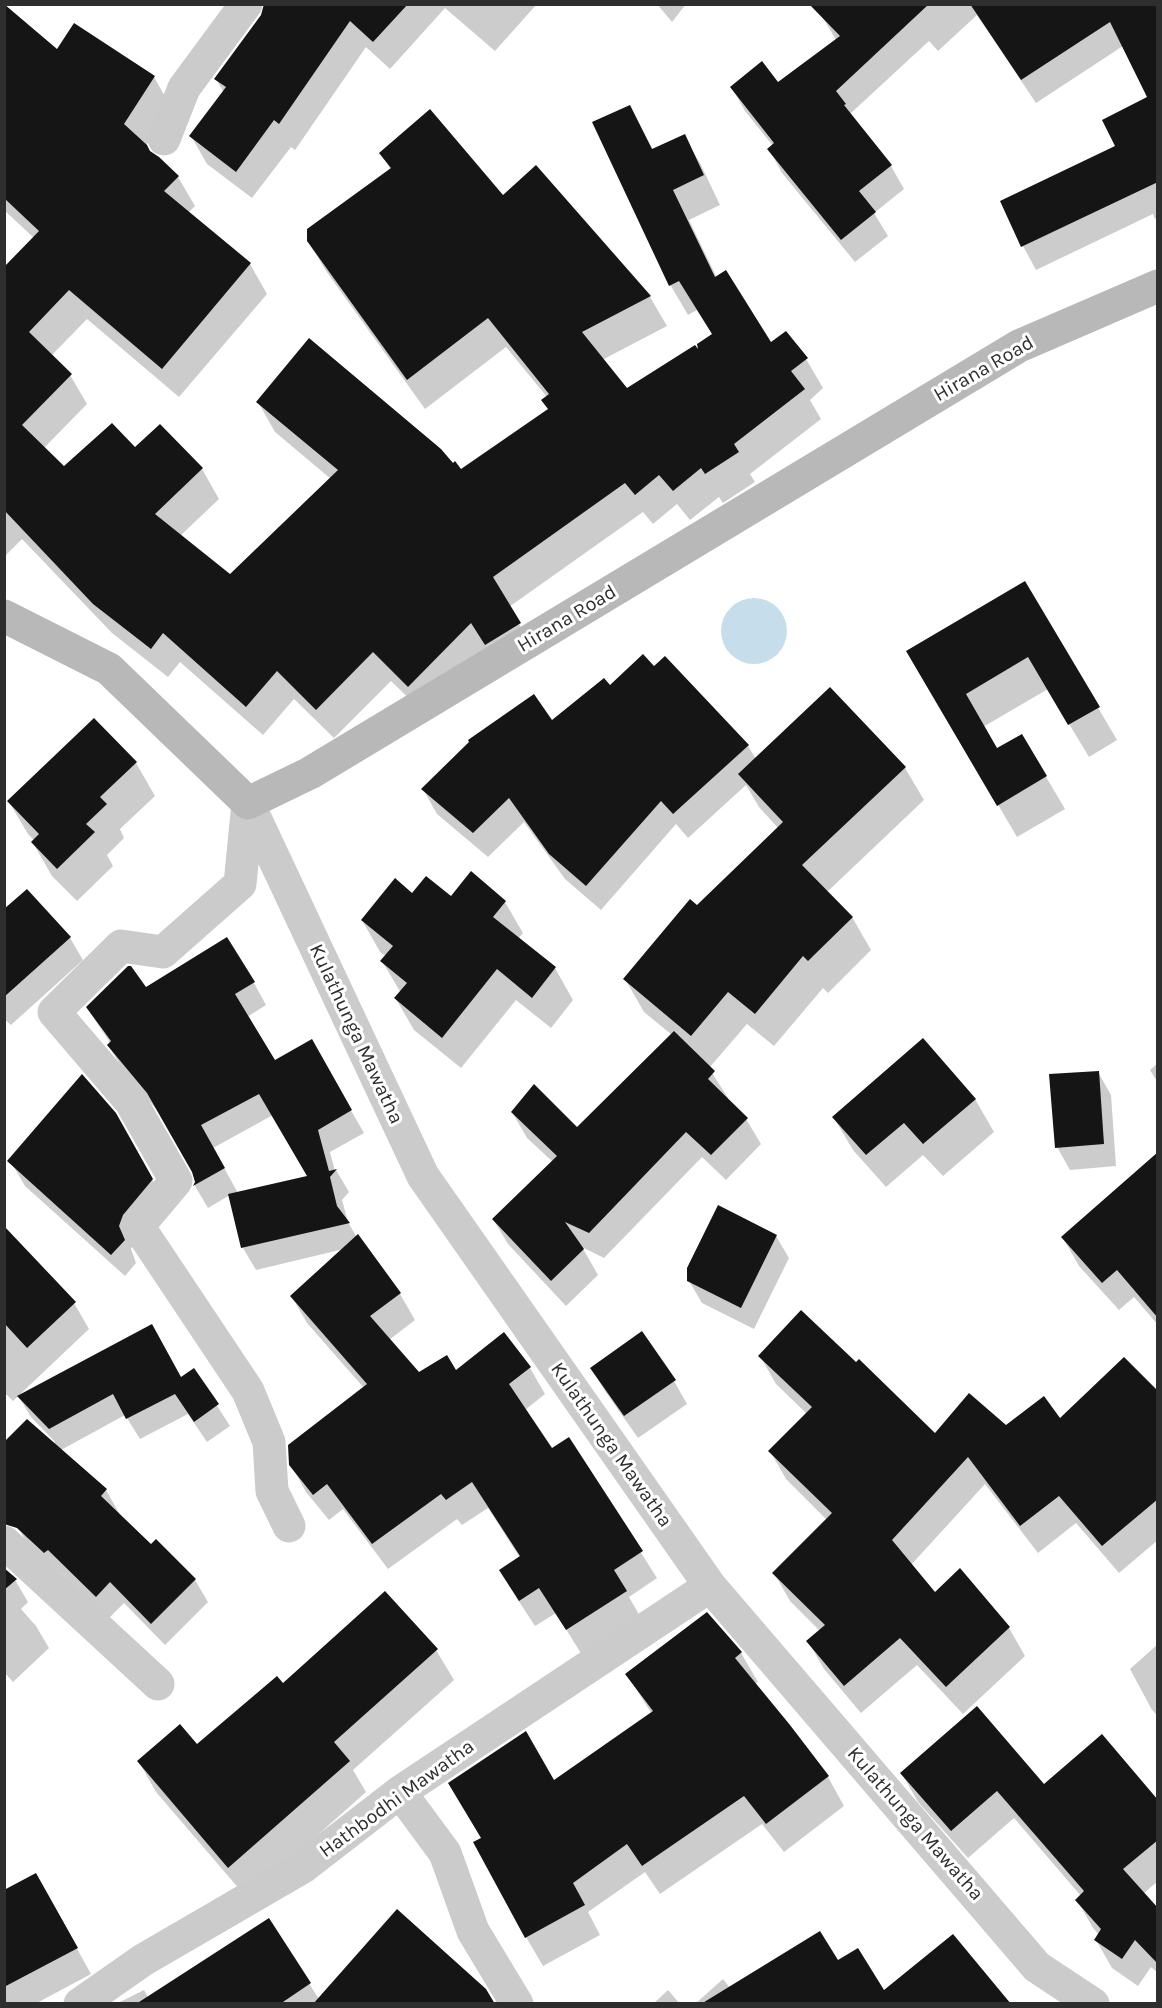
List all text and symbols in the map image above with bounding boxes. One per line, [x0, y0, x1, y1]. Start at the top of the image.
street label: Hirana Road [930, 331, 1038, 407]
street label: Hirana Road [513, 580, 621, 658]
street label: Kulathunga Mawatha [304, 940, 408, 1128]
street label: Kulathunga Mawatha [545, 1358, 677, 1532]
street label: Hathbodhi Mawatha [315, 1735, 479, 1863]
street label: Kulathunga Mawatha [842, 1742, 988, 1906]

